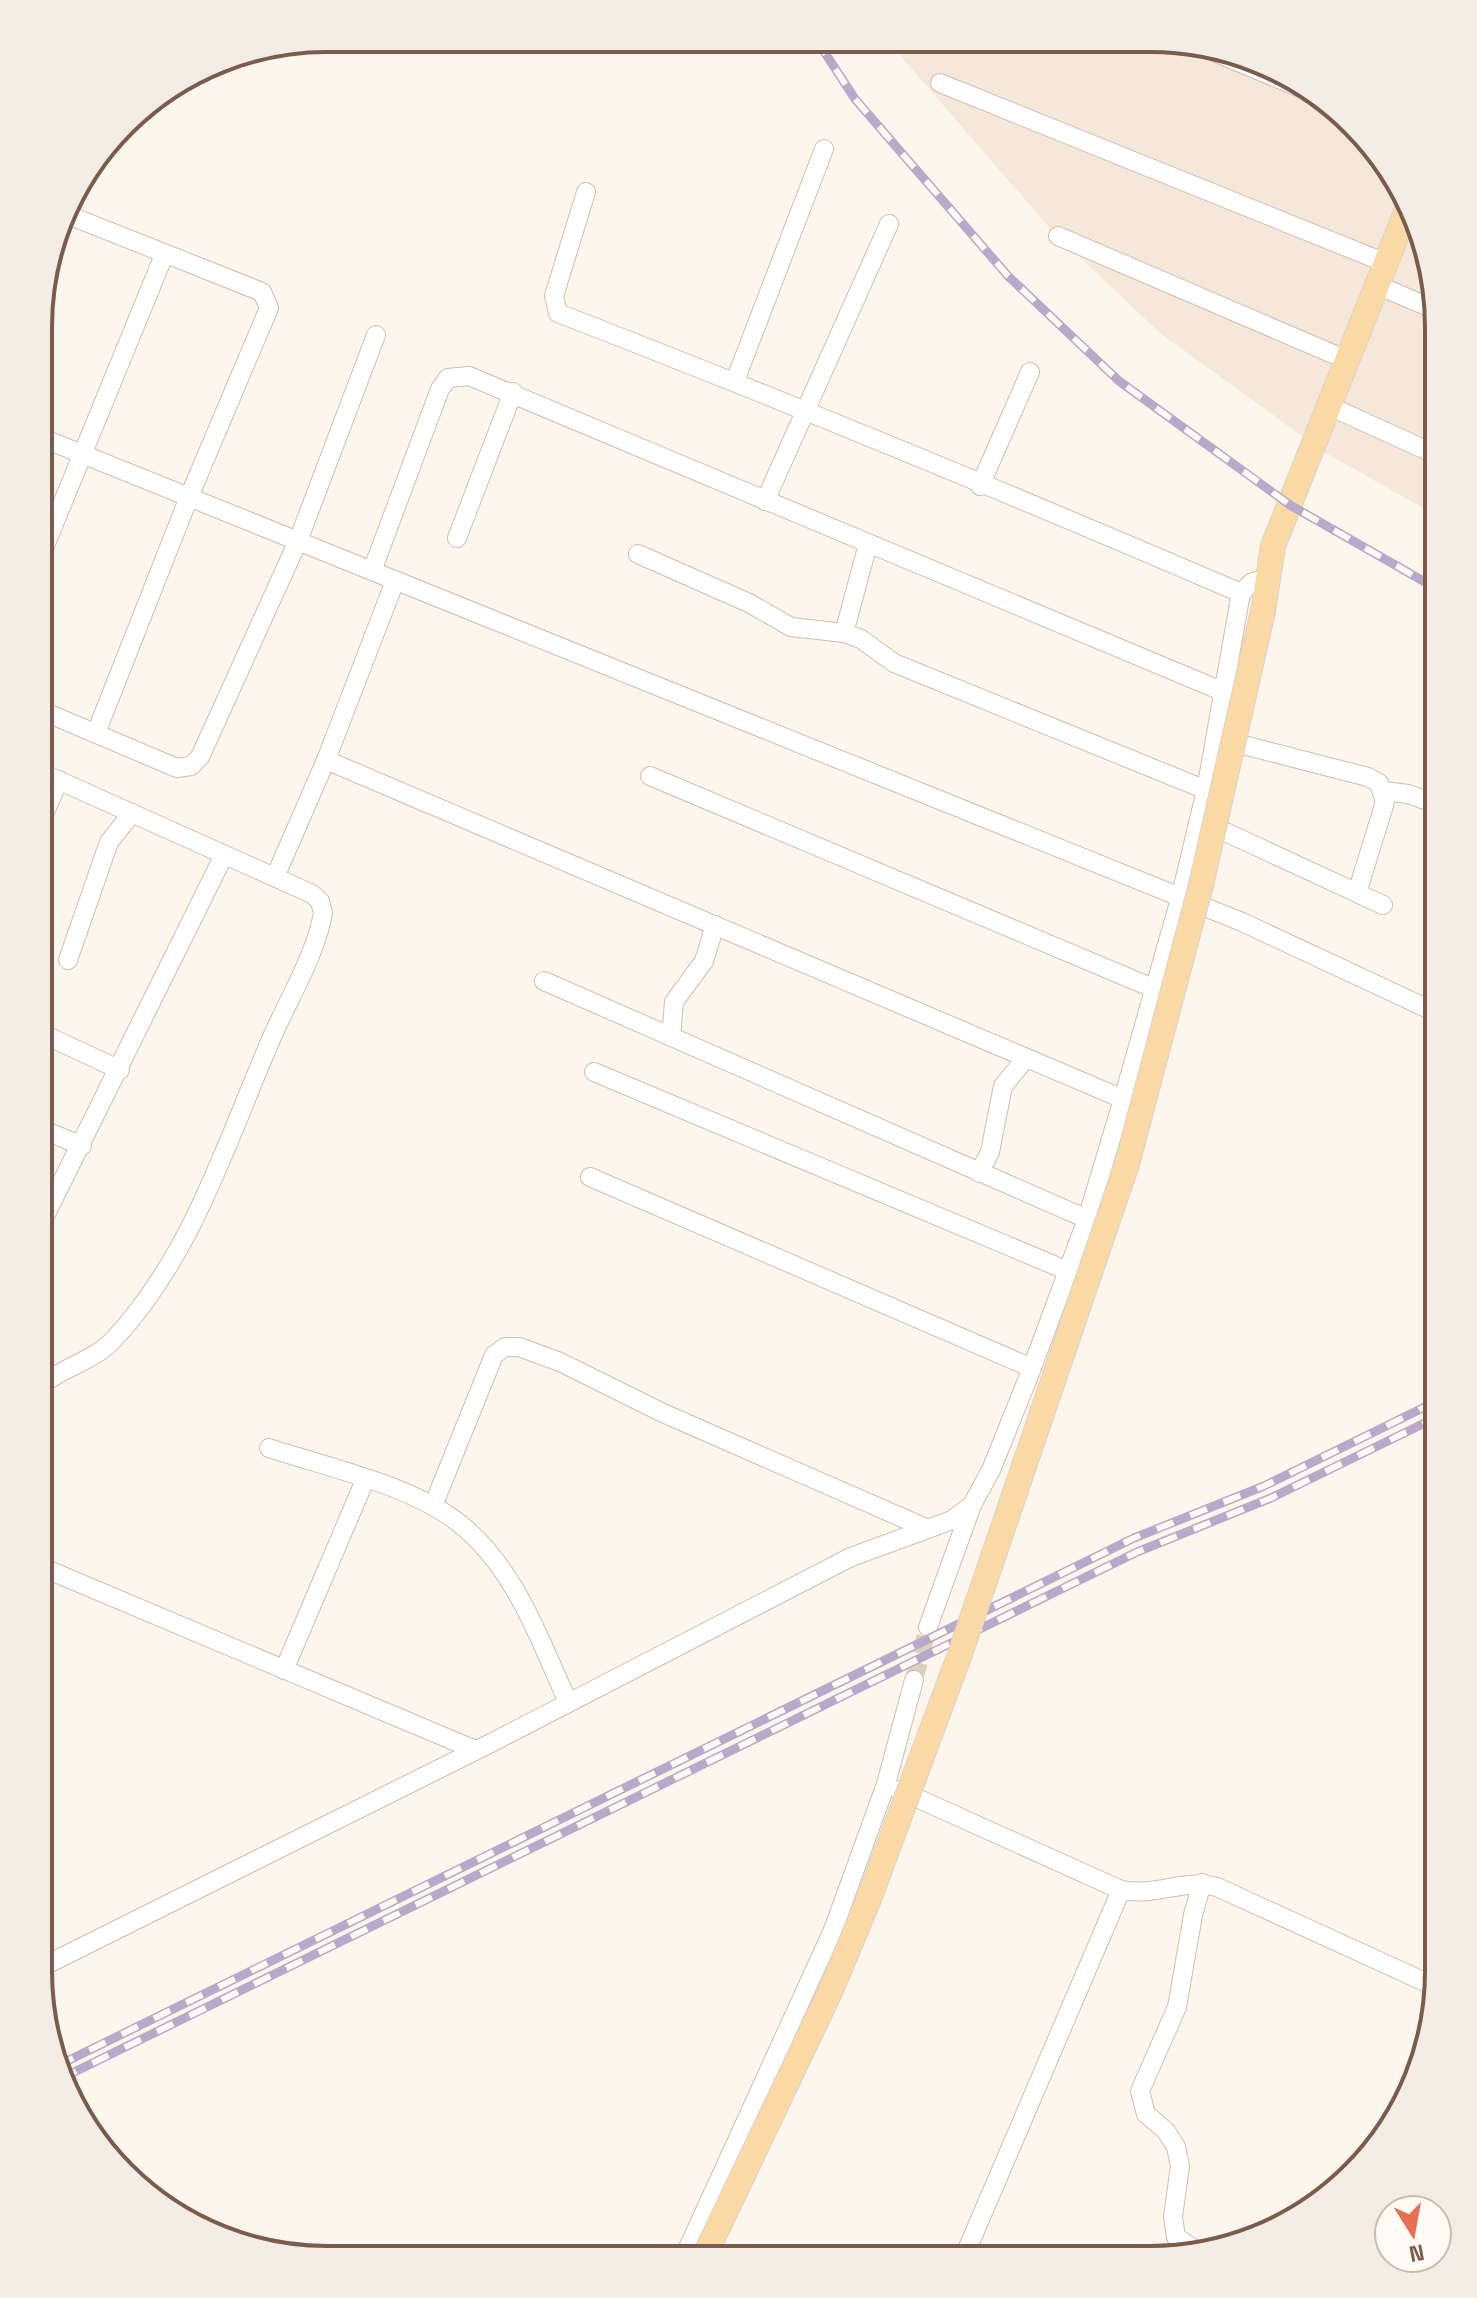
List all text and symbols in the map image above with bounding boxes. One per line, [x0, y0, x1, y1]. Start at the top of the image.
north arrow [1373, 2194, 1453, 2274]
text: N [1407, 2238, 1427, 2269]

